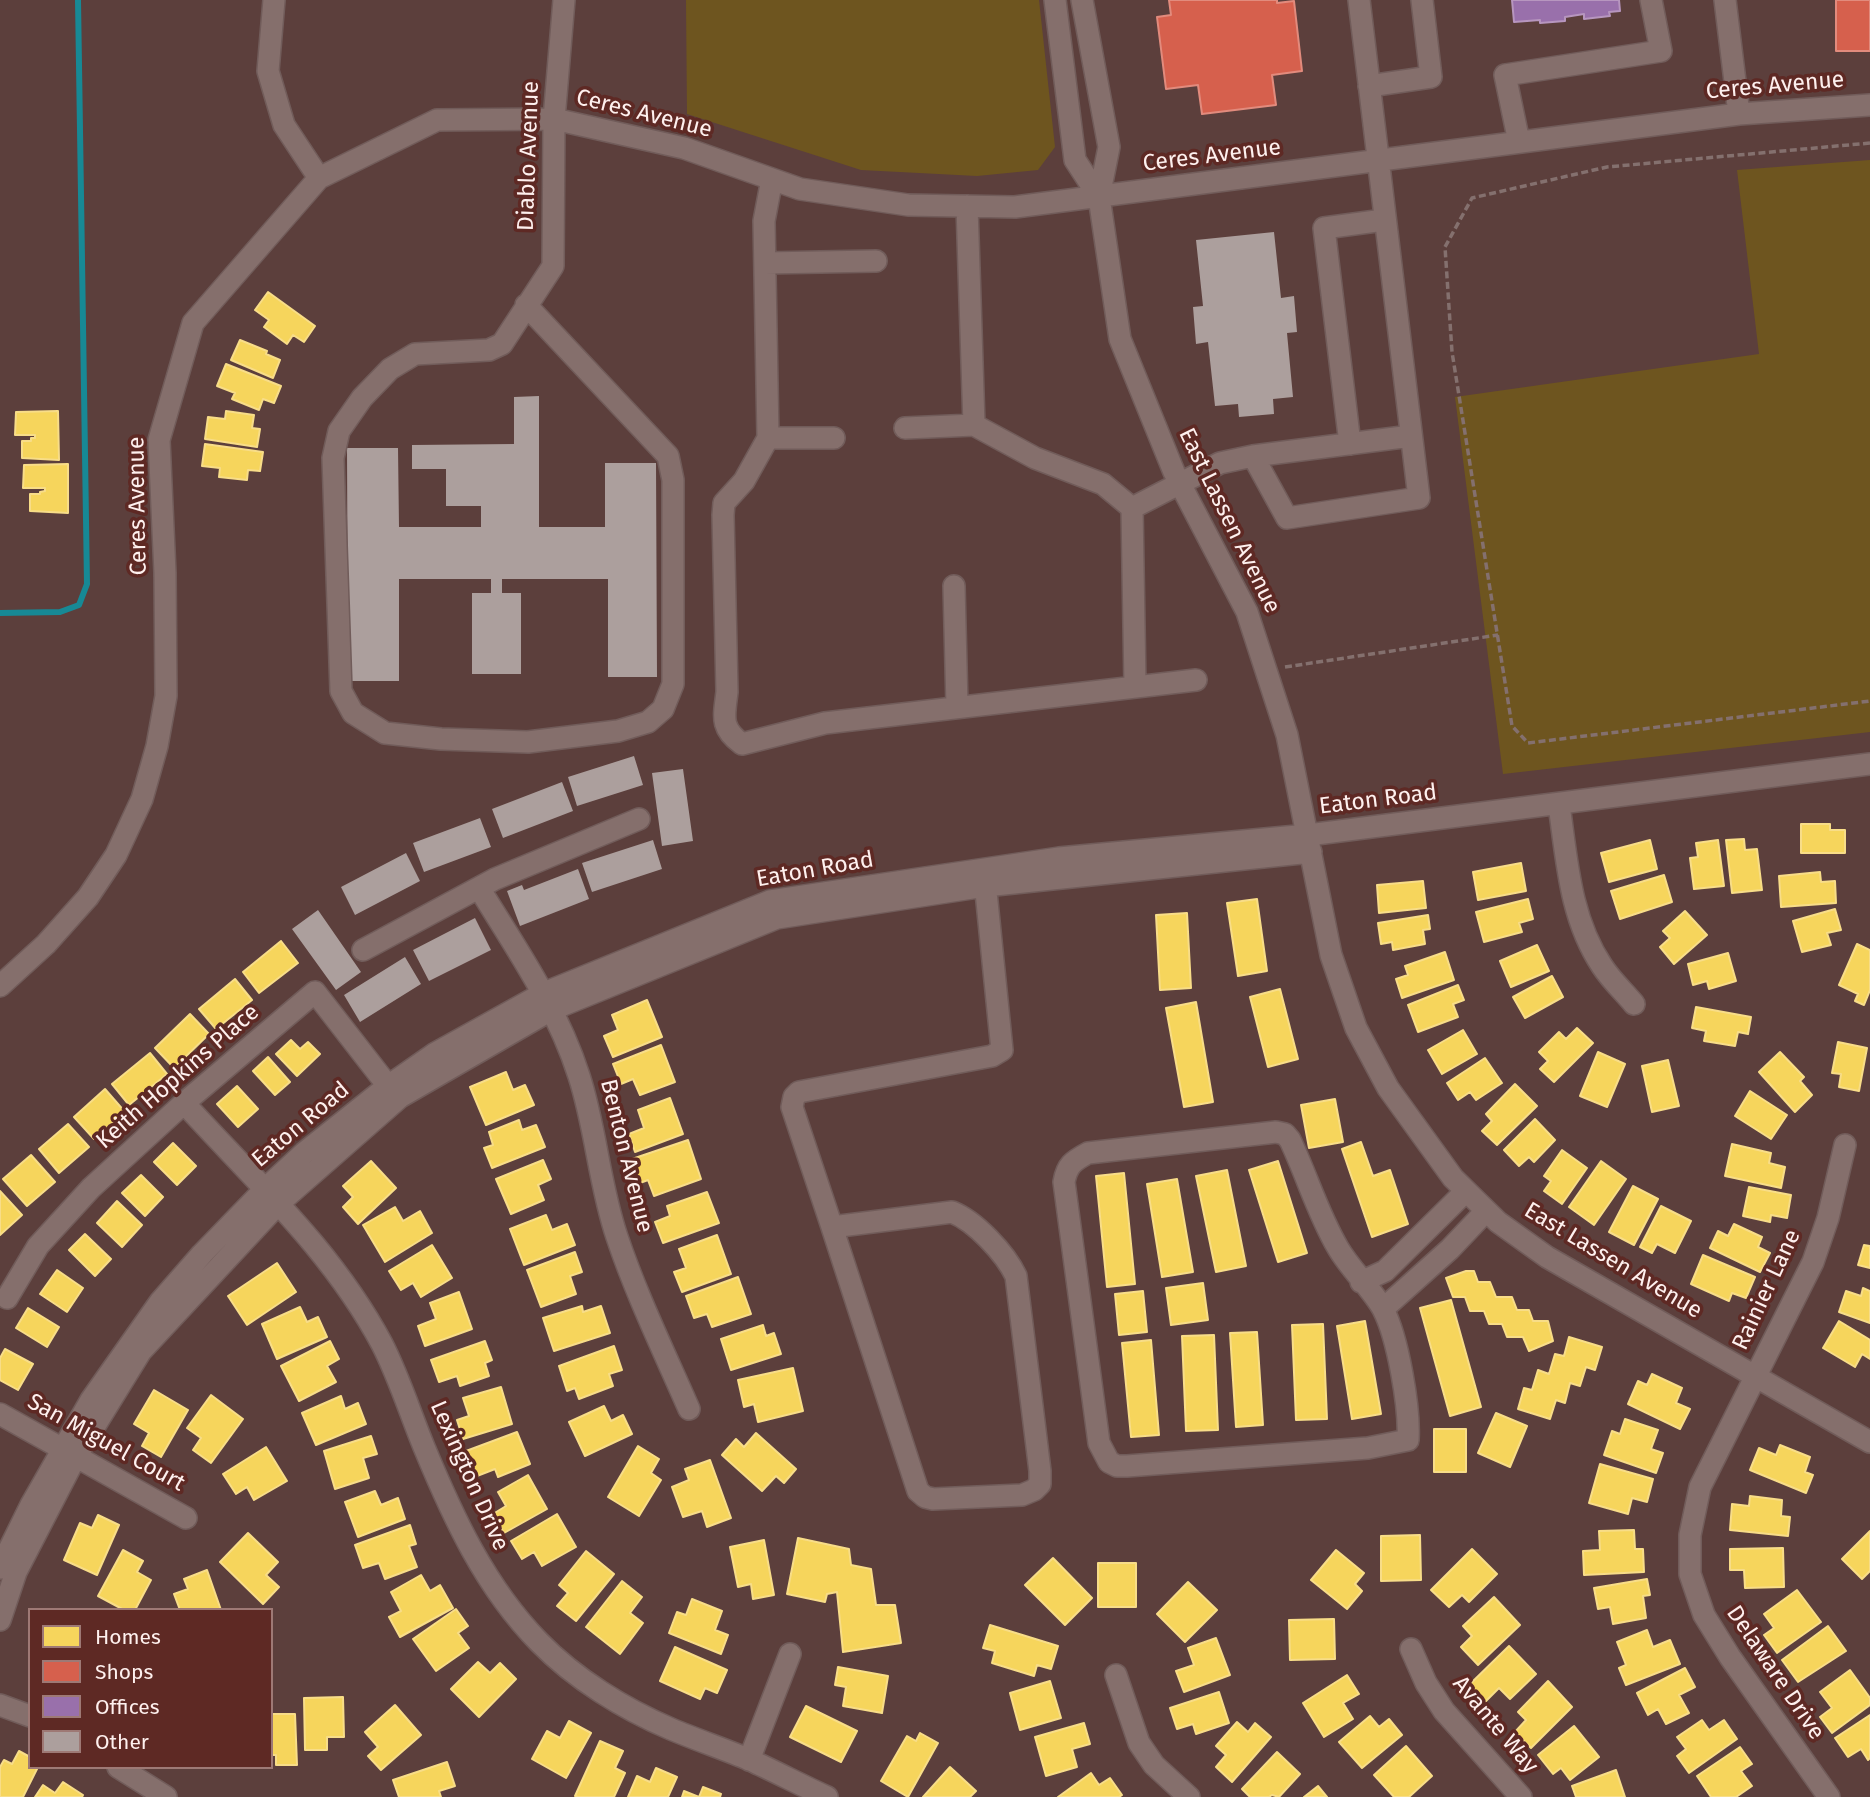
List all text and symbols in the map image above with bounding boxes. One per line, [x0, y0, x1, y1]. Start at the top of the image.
street label: Ceres Avenue [1705, 66, 1845, 106]
street label: Diablo Avenue [513, 81, 545, 231]
street label: Ceres Avenue [573, 84, 715, 144]
street label: Ceres Avenue [1141, 134, 1283, 178]
street label: East Lassen Avenue [1172, 424, 1286, 618]
street label: Ceres Avenue [123, 436, 153, 576]
street label: Eaton Road [1317, 779, 1439, 821]
street label: Eaton Road [754, 846, 876, 894]
street label: Keith Hopkins Place [91, 999, 265, 1155]
street label: Eaton Road [247, 1076, 355, 1174]
street label: Benton Avenue [594, 1076, 658, 1236]
street label: East Lassen Avenue [1519, 1197, 1707, 1325]
street label: Rainier Lane [1727, 1225, 1807, 1355]
street label: San Miguel Court [22, 1388, 190, 1498]
street label: Lexington Drive [424, 1397, 514, 1555]
street label: Delaware Drive [1720, 1601, 1830, 1745]
legend [28, 1608, 273, 1769]
text: Homes [95, 1624, 161, 1650]
text: Shops [95, 1659, 153, 1685]
street label: Avante Way [1446, 1671, 1544, 1779]
text: Offices [95, 1694, 160, 1720]
text: Other [95, 1729, 149, 1755]

